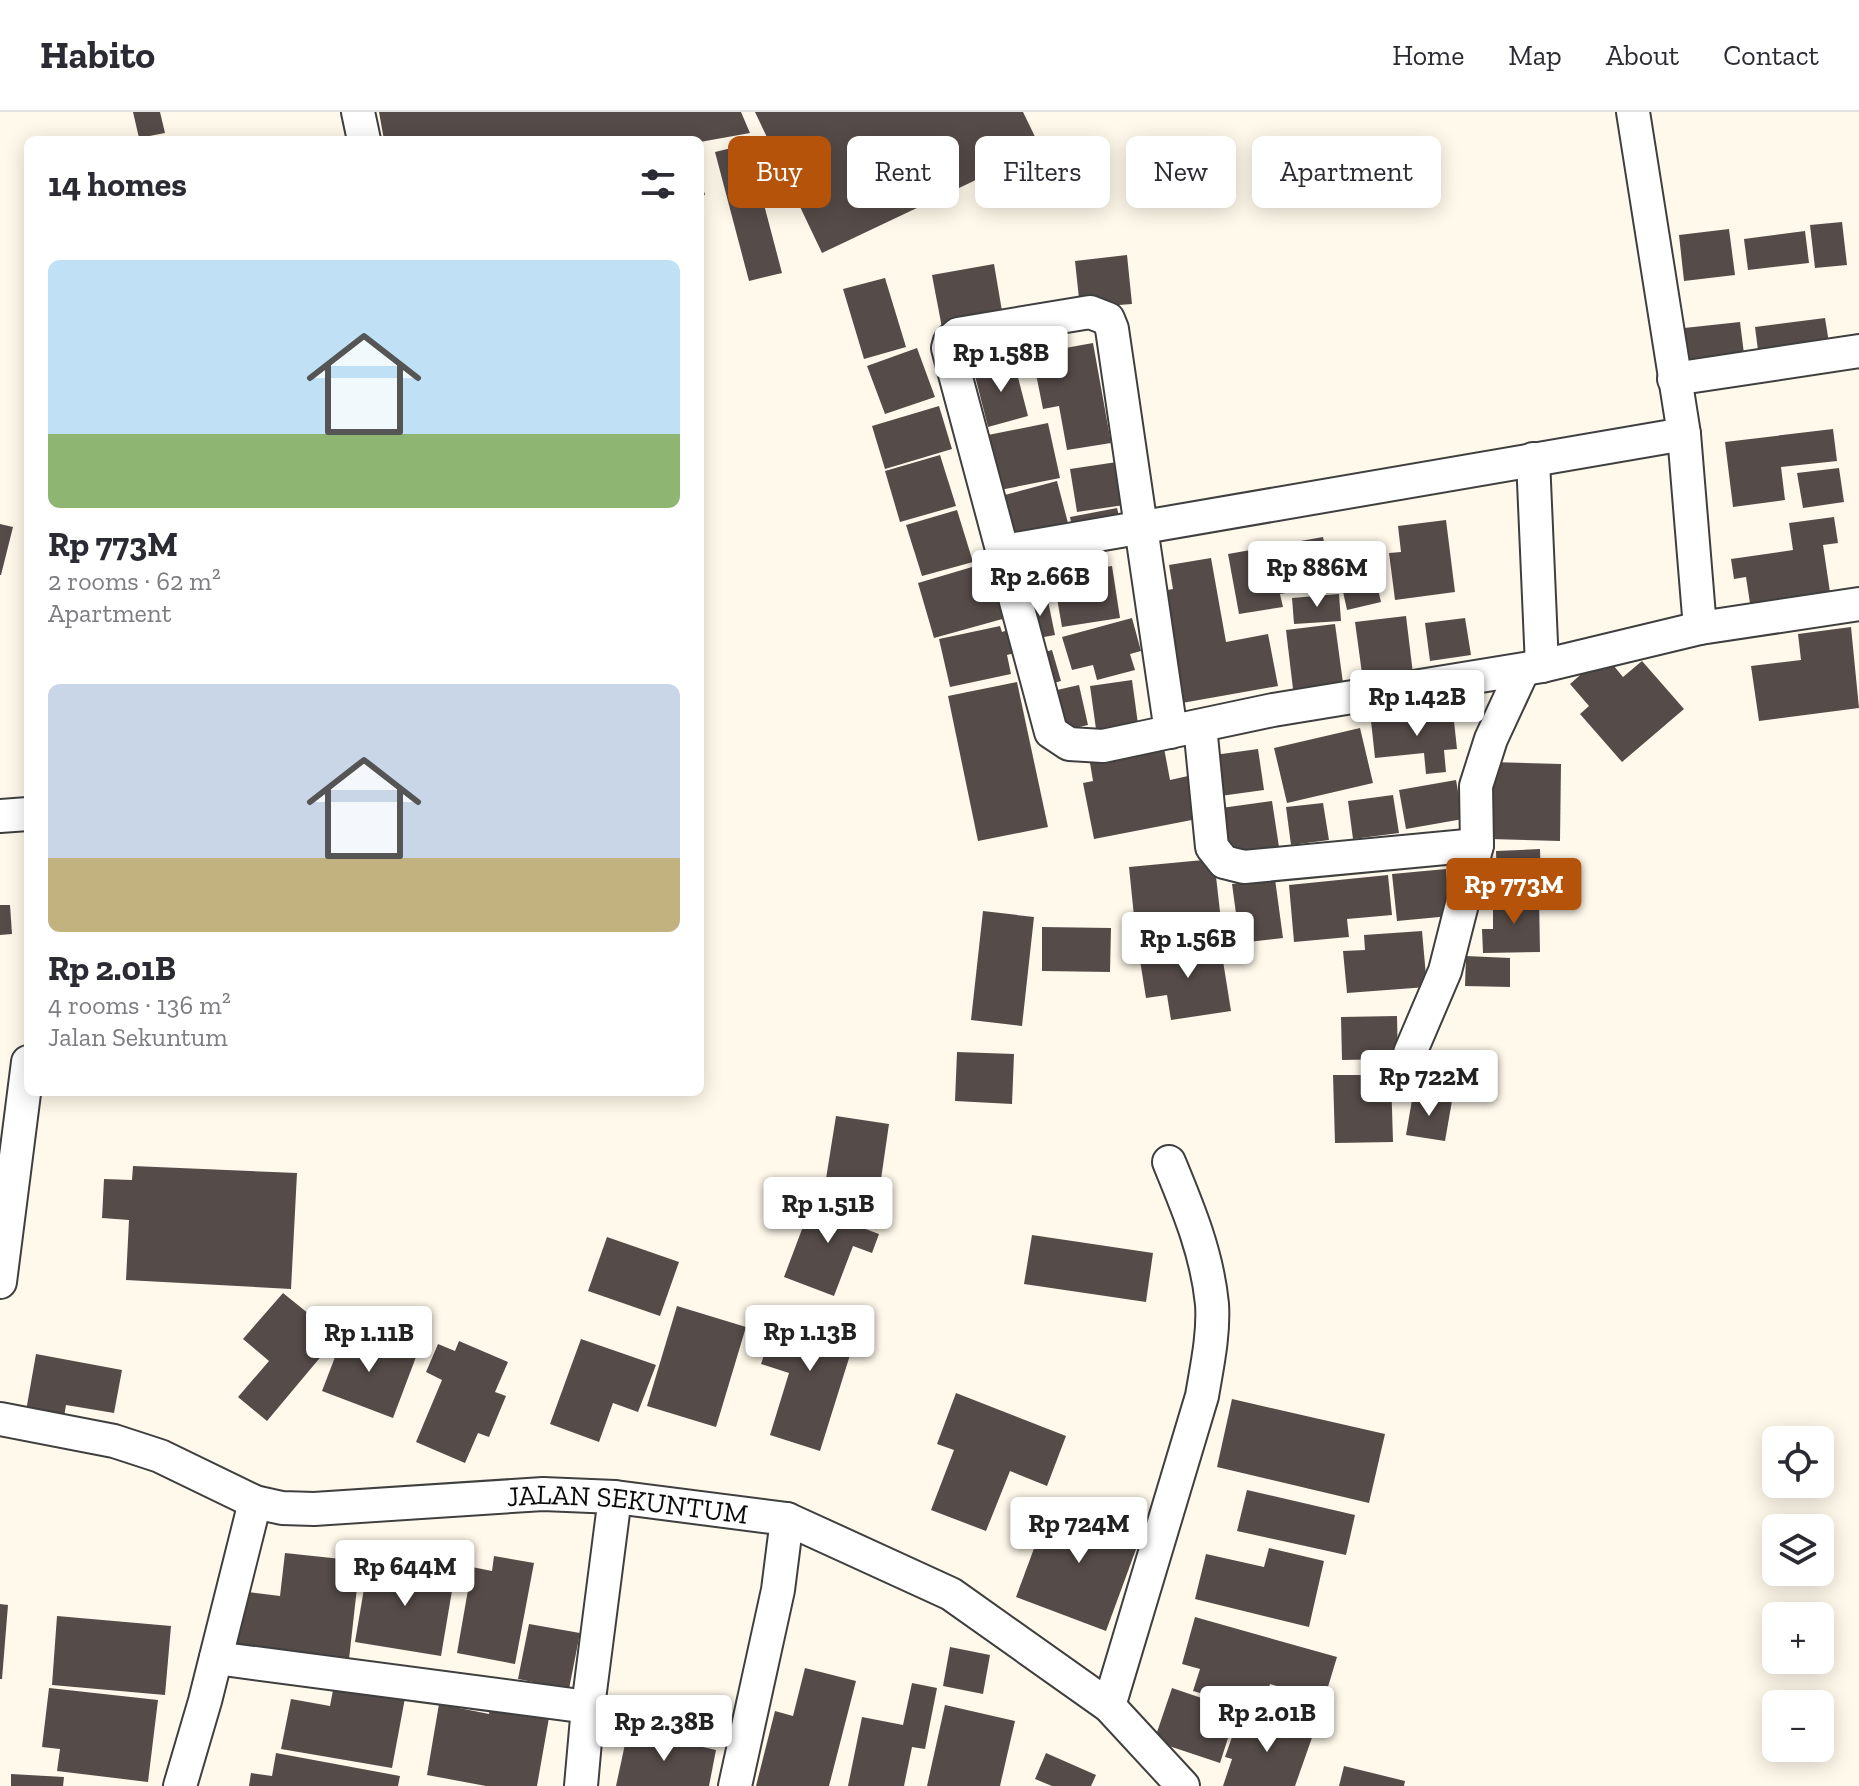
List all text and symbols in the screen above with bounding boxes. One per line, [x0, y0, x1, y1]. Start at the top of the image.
text: Habito [40, 32, 155, 78]
text: Home [1392, 39, 1464, 72]
text: Map [1508, 39, 1562, 72]
text: About [1606, 39, 1679, 72]
text: Contact [1723, 39, 1819, 72]
chip: Buy [728, 136, 831, 208]
chip: Rent [847, 136, 959, 208]
chip: Filters [975, 136, 1110, 208]
chip: New [1126, 136, 1236, 208]
chip: Apartment [1252, 136, 1441, 208]
icon: filters [636, 162, 680, 206]
text: 14 homes [48, 164, 187, 205]
icon: home [292, 312, 436, 456]
pin: Rp 1.58B [918, 326, 1084, 394]
text: Rp 1.58B [953, 336, 1049, 368]
text: Rp 773M [48, 524, 178, 565]
pin: Rp 886M [1243, 541, 1391, 609]
pin: Rp 2.66B [957, 550, 1123, 618]
text: Rp 886M [1266, 551, 1368, 583]
text: Rp 2.66B [990, 560, 1090, 592]
text: 2 rooms · 62 m² [48, 565, 221, 597]
text: Apartment [48, 597, 171, 629]
pin: Rp 1.42B [1334, 670, 1500, 738]
text: Rp 1.42B [1368, 680, 1466, 712]
icon: home [292, 736, 436, 880]
pin: Rp 773M [1440, 858, 1588, 926]
text: Rp 773M [1464, 868, 1564, 900]
pin: Rp 1.56B [1105, 912, 1271, 980]
text: Rp 1.56B [1140, 922, 1236, 954]
text: Rp 2.01B [48, 948, 176, 989]
text: 4 rooms · 136 m² [48, 989, 231, 1021]
text: Jalan Sekuntum [48, 1021, 228, 1053]
pin: Rp 722M [1355, 1050, 1503, 1118]
text: Rp 722M [1379, 1060, 1479, 1092]
pin: Rp 1.51B [745, 1177, 911, 1245]
text: Rp 1.51B [782, 1187, 874, 1219]
pin: Rp 1.13B [727, 1305, 893, 1373]
pin: Rp 1.11B [286, 1306, 452, 1374]
text: Rp 1.13B [763, 1315, 857, 1347]
text: Rp 1.11B [324, 1316, 414, 1348]
map controls [1762, 1426, 1834, 1762]
button: locate [1762, 1426, 1834, 1498]
street label: JALAN SEKUNTUM [505, 1478, 750, 1531]
pin: Rp 724M [1005, 1497, 1153, 1565]
text: Rp 724M [1028, 1507, 1130, 1539]
button: layers [1762, 1514, 1834, 1586]
pin: Rp 644M [331, 1540, 479, 1608]
text: Rp 644M [353, 1550, 457, 1582]
button: + [1762, 1602, 1834, 1674]
pin: Rp 2.01B [1184, 1686, 1350, 1754]
button: − [1762, 1690, 1834, 1762]
pin: Rp 2.38B [581, 1695, 747, 1763]
text: Rp 2.01B [1218, 1696, 1316, 1728]
text: Rp 2.38B [614, 1705, 714, 1737]

